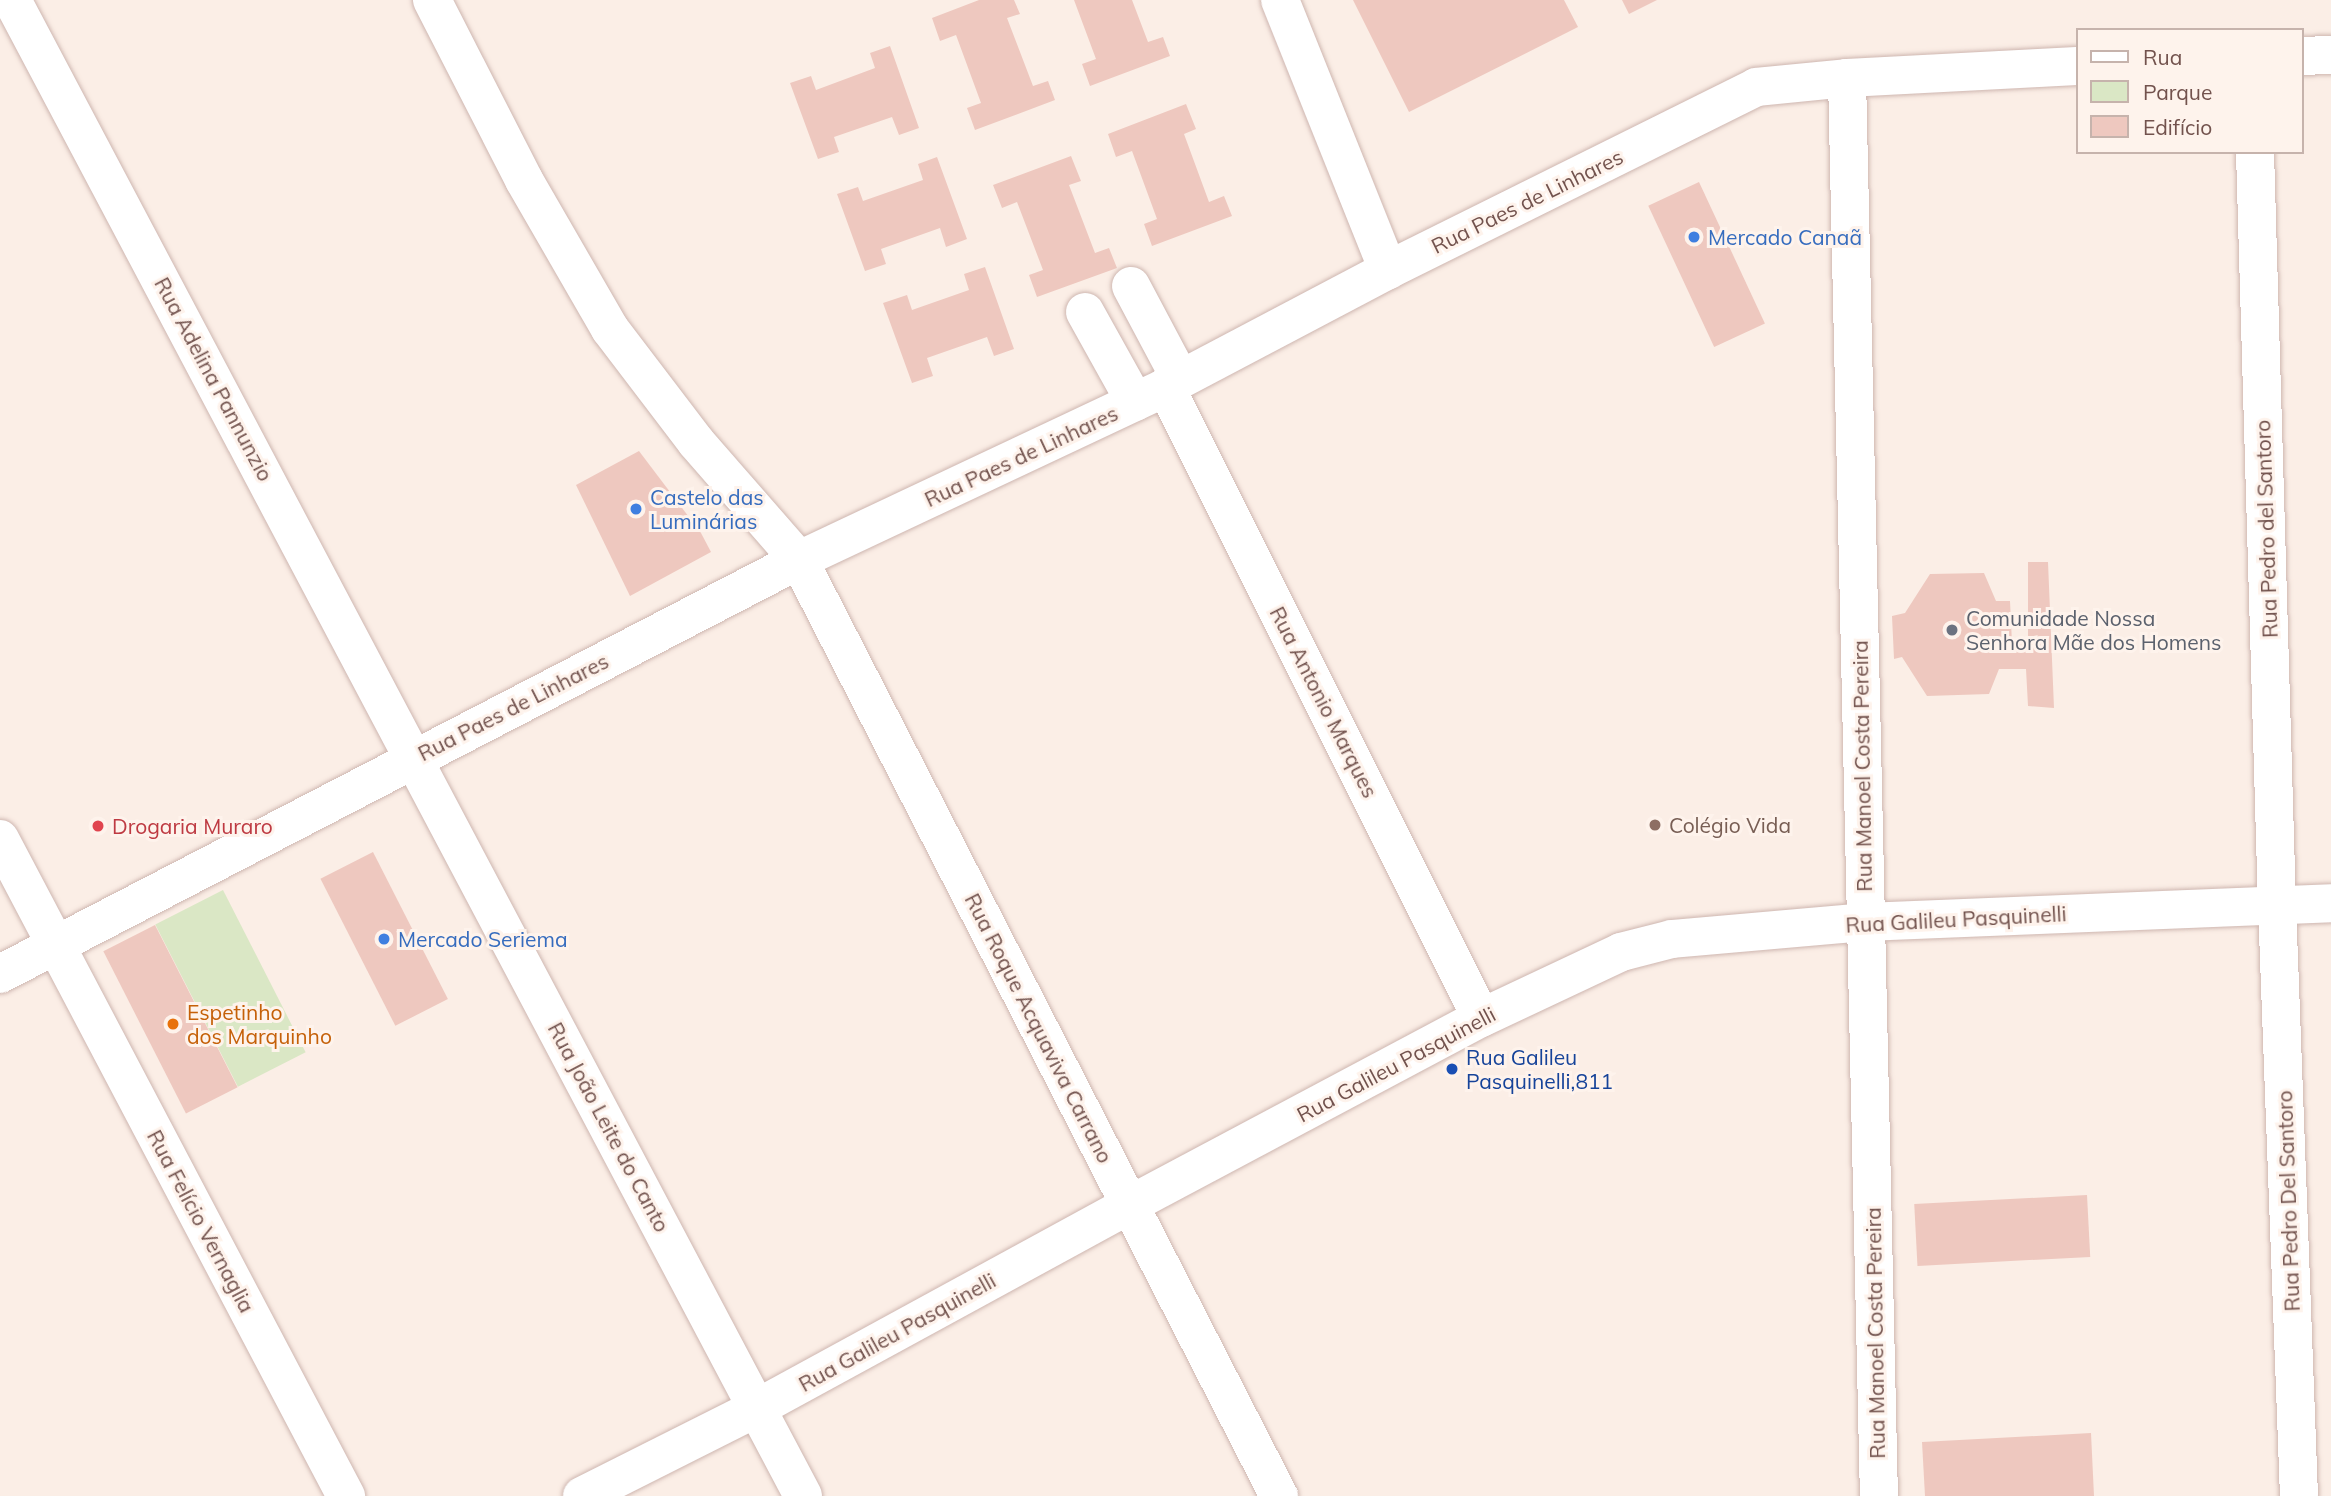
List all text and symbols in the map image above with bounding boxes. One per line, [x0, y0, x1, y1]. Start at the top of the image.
legend [2076, 28, 2303, 154]
text: Rua [2143, 44, 2182, 70]
text: Parque [2143, 79, 2212, 105]
text: Edifício [2143, 114, 2212, 140]
street label: Rua Paes de Linhares [1427, 144, 1627, 258]
place label: Mercado Canaã [1708, 224, 1862, 250]
marker: Mercado Canaã [1686, 229, 1702, 245]
street label: Rua Adelina Pannunzio [150, 273, 278, 485]
street label: Rua Paes de Linhares [920, 400, 1122, 512]
street label: Rua Pedro del Santoro [2250, 420, 2282, 638]
place label: Castelo das Luminárias [650, 484, 764, 534]
marker: Castelo das Luminárias [628, 501, 644, 517]
street label: Rua Antonio Marques [1265, 602, 1383, 802]
place label: Comunidade Nossa Senhora Mãe dos Homens [1966, 605, 2221, 655]
marker: Comunidade Nossa Senhora Mãe dos Homens [1944, 622, 1960, 638]
street label: Rua Manoel Costa Pereira [1847, 640, 1877, 892]
street label: Rua Paes de Linhares [414, 648, 612, 766]
place label: Colégio Vida [1669, 812, 1791, 838]
place label: Drogaria Muraro [112, 813, 273, 839]
marker: Colégio Vida [1647, 817, 1663, 833]
marker: Drogaria Muraro [90, 818, 106, 834]
street label: Rua Roque Acquaviva Carrano [960, 889, 1118, 1167]
street label: Rua Galileu Pasquinelli [1845, 901, 2067, 937]
place label: Mercado Seriema [398, 926, 568, 952]
marker: Mercado Seriema [376, 931, 392, 947]
place label: Espetinho dos Marquinho [187, 999, 332, 1049]
street label: Rua Galileu Pasquinelli [1292, 1001, 1500, 1127]
marker: Espetinho dos Marquinho [165, 1016, 181, 1032]
street label: Rua João Leite do Canto [543, 1018, 675, 1236]
place label: Rua Galileu Pasquinelli,811 [1466, 1044, 1613, 1094]
marker: Rua Galileu Pasquinelli,811 [1444, 1061, 1460, 1077]
street label: Rua Pedro Del Santoro [2272, 1090, 2304, 1312]
street label: Rua Felício Vernaglia [142, 1125, 260, 1317]
street label: Rua Manoel Costa Pereira [1860, 1207, 1890, 1459]
street label: Rua Galileu Pasquinelli [794, 1267, 1000, 1397]

